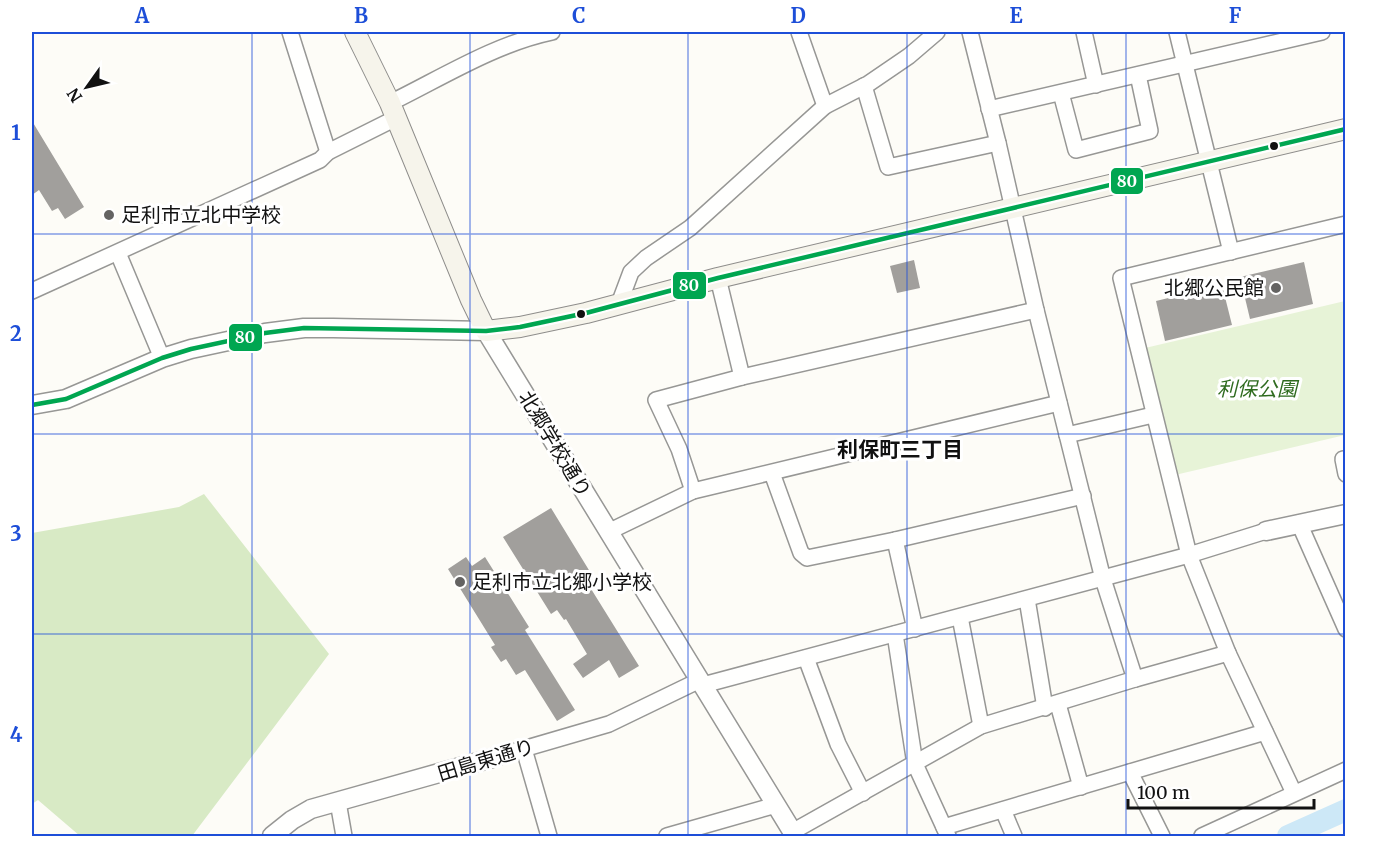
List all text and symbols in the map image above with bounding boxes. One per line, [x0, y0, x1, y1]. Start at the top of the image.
text: A [134, 3, 150, 28]
text: B [354, 3, 368, 28]
text: C [572, 3, 586, 28]
text: D [790, 3, 806, 28]
text: E [1009, 3, 1023, 28]
text: F [1229, 3, 1242, 28]
north arrow [57, 57, 117, 117]
text: N [63, 84, 86, 106]
text: 1 [11, 120, 21, 145]
unlabelled marker [1268, 140, 1280, 152]
line badge: 80 [1110, 167, 1144, 195]
text: 80 [1117, 171, 1137, 191]
place label: 足利市立北中学校 [121, 202, 281, 227]
marker: 足利市立北中学校 [102, 208, 116, 222]
line badge: 80 [672, 271, 707, 300]
text: 80 [679, 275, 699, 295]
place label: 北郷公民館 [1164, 275, 1264, 300]
marker: 北郷公民館 [1269, 281, 1283, 295]
unlabelled marker [575, 308, 587, 320]
text: 2 [10, 321, 22, 346]
line badge: 80 [228, 323, 263, 352]
text: 80 [235, 327, 255, 347]
park label: 利保公園 [1217, 376, 1300, 401]
street label: 北郷学校通り [514, 386, 597, 502]
district label: 利保町三丁目 [837, 436, 963, 463]
text: 3 [10, 521, 22, 546]
place label: 足利市立北郷小学校 [472, 569, 652, 594]
marker: 足利市立北郷小学校 [453, 575, 467, 589]
text: 4 [10, 722, 23, 747]
street label: 田島東通り [434, 733, 537, 786]
scale bar [1128, 772, 1314, 810]
text: 100 m [1137, 781, 1190, 804]

